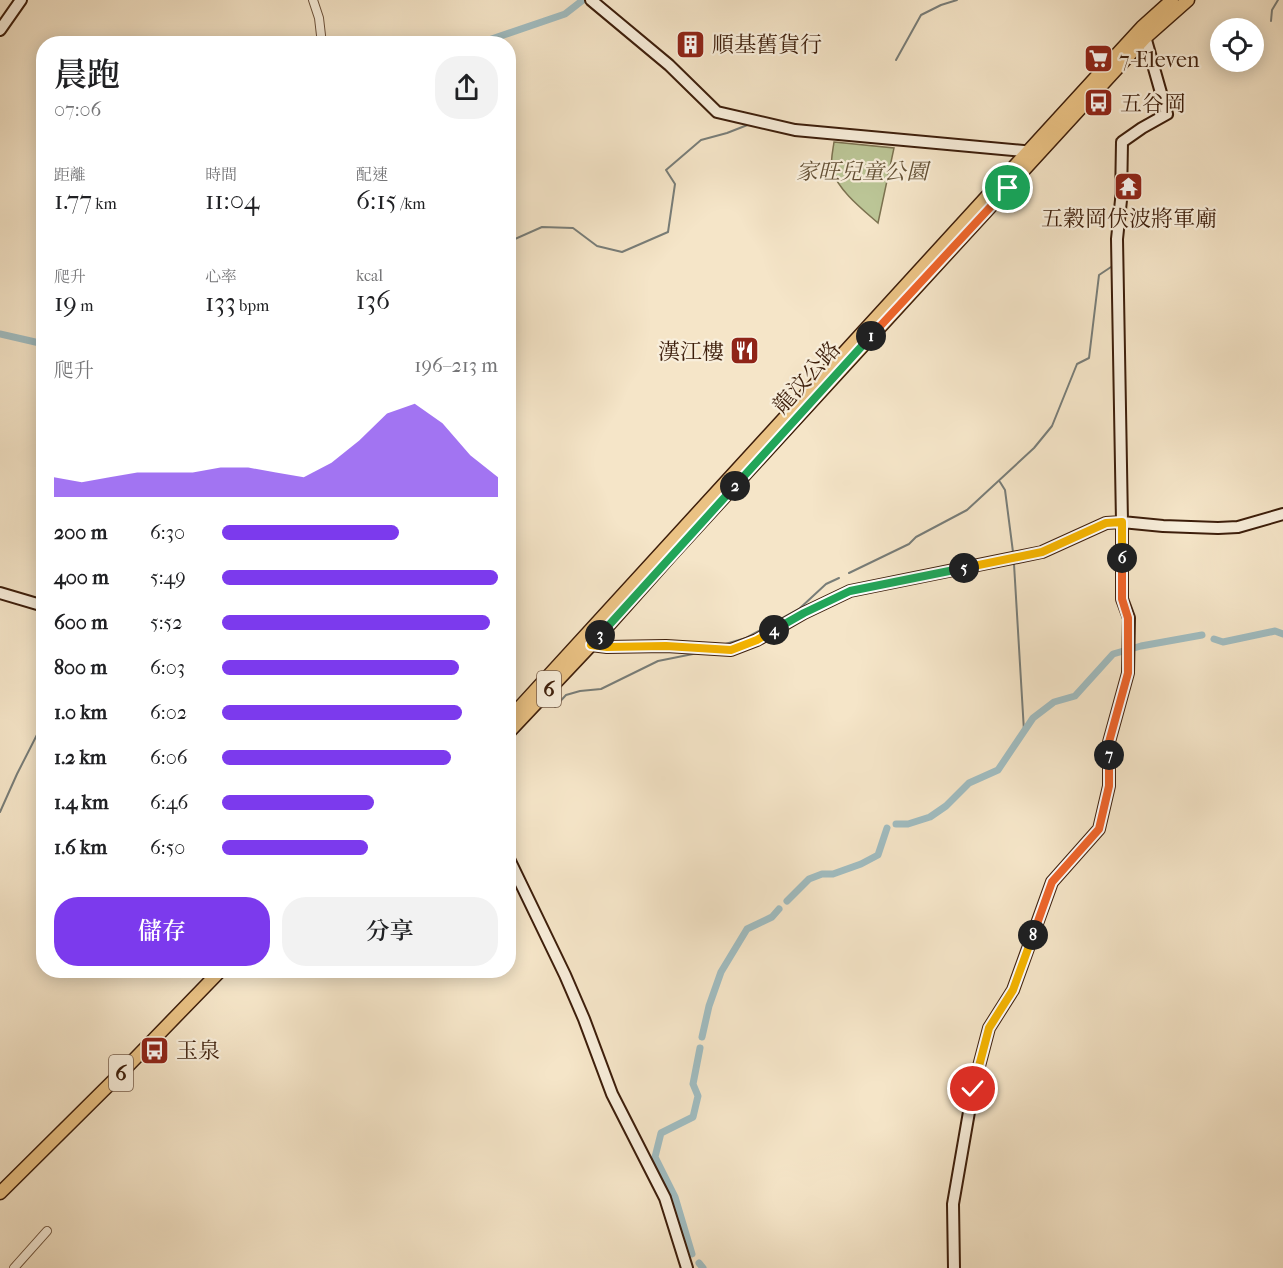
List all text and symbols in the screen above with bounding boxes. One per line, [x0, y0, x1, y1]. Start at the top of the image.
map controls [1210, 18, 1264, 72]
button: locate [1210, 18, 1264, 72]
building icon: 順基舊貨行 [675, 28, 707, 60]
place label: 順基舊貨行 [712, 32, 822, 58]
supermarket icon: 7-Eleven [1082, 43, 1114, 75]
place label: 7-Eleven [1119, 47, 1200, 73]
text: 晨跑 [54, 56, 120, 95]
button: share [435, 56, 498, 119]
bus stop icon: 五谷岡 [1083, 87, 1115, 119]
place label: 五谷岡 [1120, 91, 1186, 117]
text: 07:06 [54, 98, 101, 121]
park label: 家旺兒童公園 [796, 159, 931, 185]
pin [982, 162, 1033, 213]
text: 距離 [54, 165, 86, 184]
text: 時間 [205, 165, 237, 184]
text: 配速 [356, 165, 388, 184]
temple icon: 五穀岡伏波將軍廟 [1113, 170, 1145, 202]
icon: arrive [991, 171, 1024, 204]
text: 1.77 [54, 185, 92, 216]
text: 11:04 [205, 185, 259, 216]
text: 6:15 [356, 185, 397, 216]
text: km [92, 194, 117, 213]
text: /km [397, 194, 426, 213]
place label: 五穀岡伏波將軍廟 [1041, 206, 1217, 232]
text: kcal [356, 266, 383, 285]
text: 爬升 [54, 267, 86, 286]
text: 心率 [205, 267, 237, 286]
text: 136 [356, 285, 390, 316]
text: 19 [54, 287, 77, 318]
text: 133 [205, 287, 236, 318]
text: m [77, 296, 94, 315]
text: bpm [236, 296, 269, 315]
pin: 1 [856, 321, 886, 351]
text: 1 [868, 326, 874, 345]
restaurant icon: 漢江樓 [729, 335, 761, 367]
street label: 龍汶公路 [768, 336, 846, 419]
place label: 漢江樓 [658, 339, 724, 365]
text: 196–213 m [414, 354, 498, 377]
text: 爬升 [54, 359, 94, 382]
pin: 2 [720, 471, 750, 501]
text: 2 [731, 476, 739, 495]
text: 200 m [54, 521, 107, 544]
text: 6:30 [150, 521, 185, 544]
pin: 6 [1107, 543, 1137, 573]
text: 6 [1118, 548, 1126, 567]
pin: 5 [949, 553, 979, 583]
text: 5 [961, 558, 967, 577]
text: 400 m [54, 566, 109, 589]
text: 5:49 [150, 566, 186, 589]
text: 600 m [54, 611, 108, 634]
text: 5:52 [150, 611, 182, 634]
pin: 4 [759, 615, 789, 645]
pin: 3 [585, 620, 615, 650]
text: 4 [769, 620, 779, 639]
text: 3 [597, 625, 603, 644]
text: 800 m [54, 656, 107, 679]
text: 6:03 [150, 656, 185, 679]
road number: 6 [537, 671, 561, 707]
text: 1.0 km [54, 701, 107, 724]
text: 6:02 [150, 701, 187, 724]
pin: 7 [1094, 740, 1124, 770]
text: 7 [1105, 745, 1113, 764]
text: 1.2 km [54, 746, 107, 769]
text: 6:06 [150, 746, 188, 769]
text: 1.4 km [54, 791, 109, 814]
text: 6:46 [150, 791, 188, 814]
text: 1.6 km [54, 836, 107, 859]
text: 6:50 [150, 836, 185, 859]
button: 儲存 [54, 897, 270, 966]
button: 分享 [282, 897, 498, 966]
pin: 8 [1018, 920, 1048, 950]
text: 8 [1029, 925, 1037, 944]
bus stop icon: 玉泉 [139, 1034, 171, 1066]
place label: 玉泉 [176, 1038, 220, 1064]
road number: 6 [109, 1055, 133, 1091]
pin [947, 1063, 998, 1114]
icon: check [956, 1072, 989, 1105]

